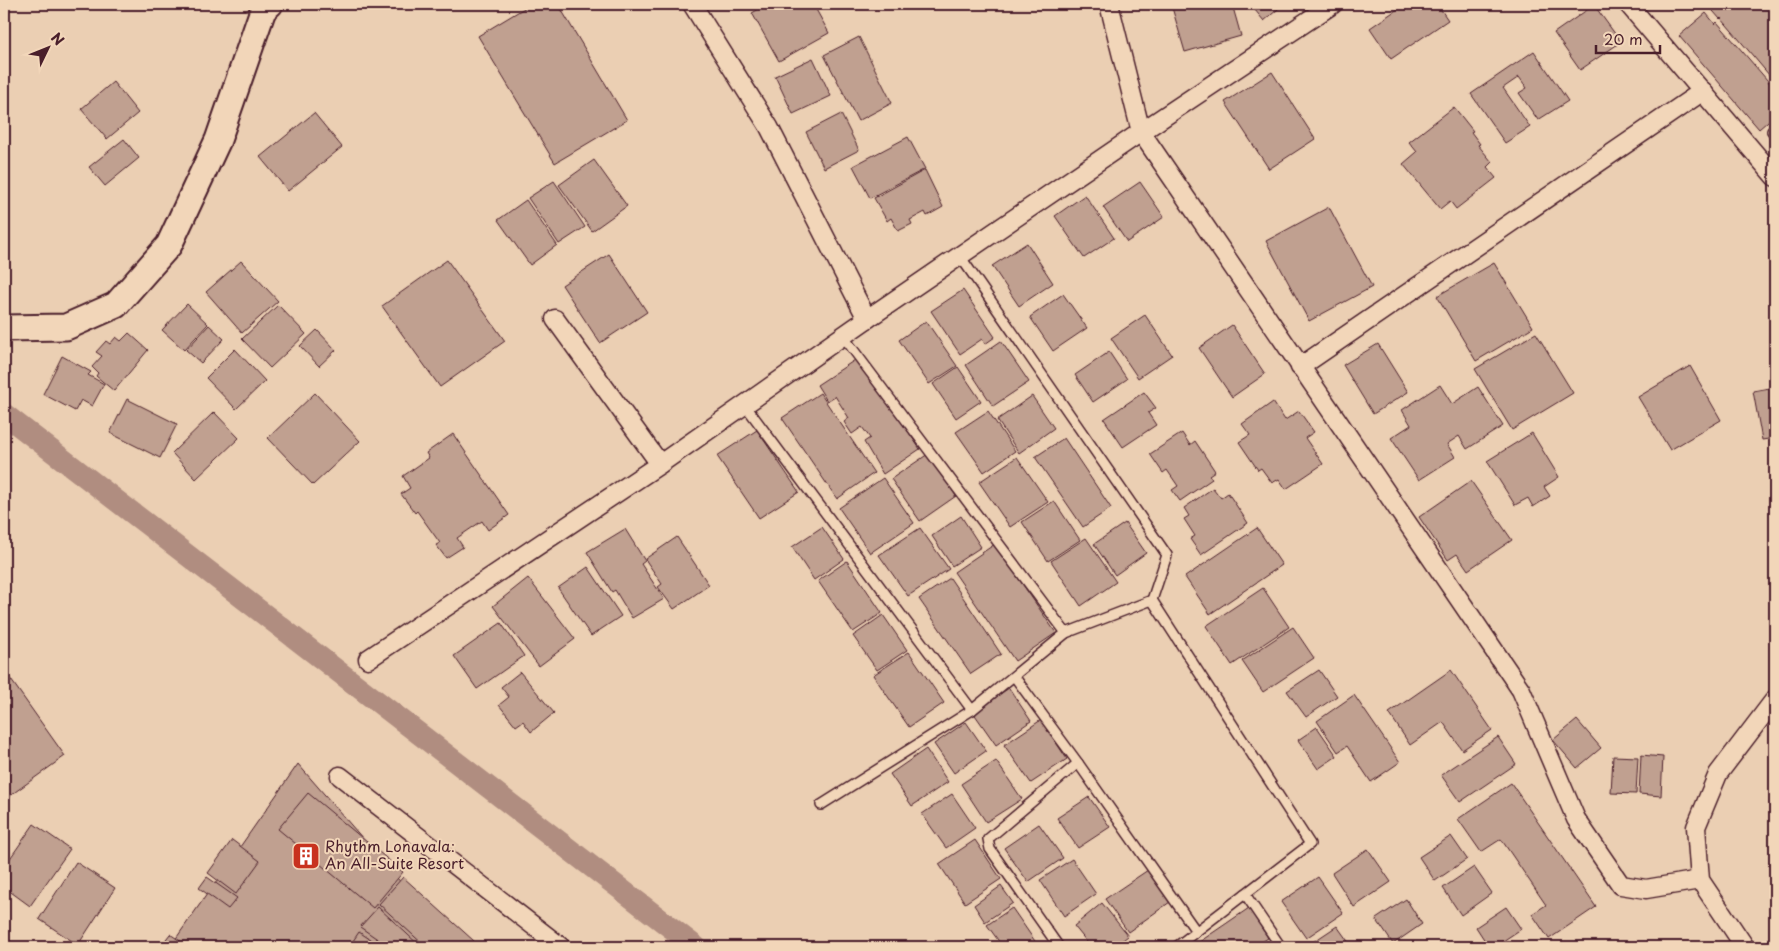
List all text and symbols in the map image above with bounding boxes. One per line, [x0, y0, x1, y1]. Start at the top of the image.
north arrow [22, 22, 72, 72]
scale bar [1596, 22, 1660, 54]
text: 20 m [1604, 27, 1643, 50]
text: N [46, 28, 69, 50]
place label: Rhythm Lonavala: An All-Suite Resort [325, 834, 464, 874]
building icon: Rhythm Lonavala: An All-Suite Resort [291, 841, 321, 871]

